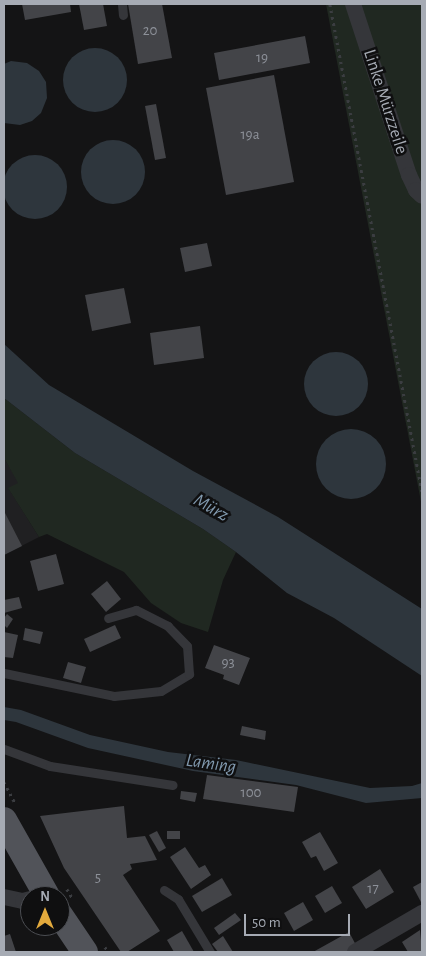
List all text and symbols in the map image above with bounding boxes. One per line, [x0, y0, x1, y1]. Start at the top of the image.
house number: 20 [143, 22, 157, 40]
street label: Linke Mürzzeile [358, 47, 412, 157]
house number: 19 [256, 49, 268, 67]
house number: 19a [240, 126, 260, 144]
water label: Mürz [189, 489, 233, 527]
house number: 93 [221, 654, 235, 672]
water label: Laming [184, 749, 238, 779]
house number: 100 [241, 784, 261, 802]
house number: 5 [95, 869, 101, 887]
house number: 17 [367, 880, 379, 898]
north arrow [20, 886, 70, 936]
text: N [40, 890, 50, 904]
scale bar [246, 904, 352, 936]
text: 50 m [252, 915, 281, 930]

